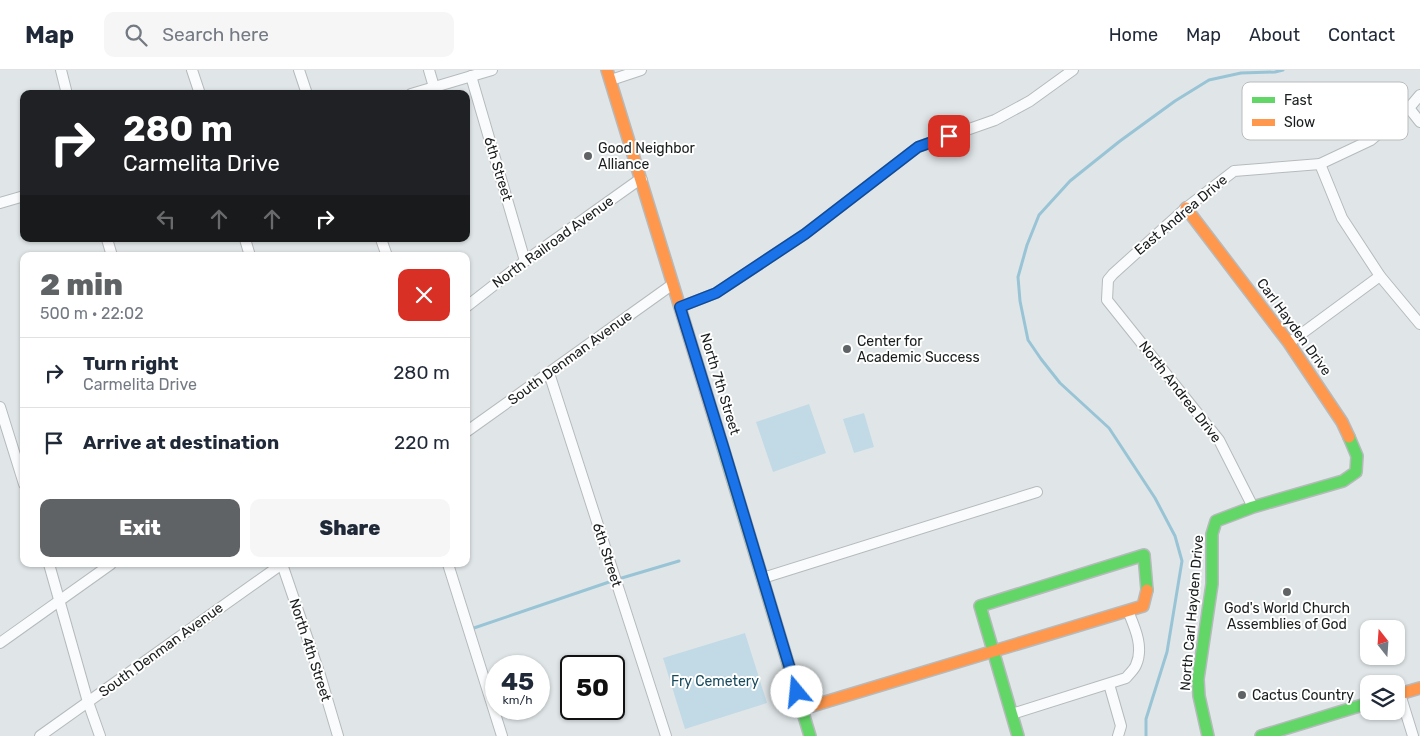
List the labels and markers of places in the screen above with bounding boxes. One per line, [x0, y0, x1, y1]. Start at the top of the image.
pin [928, 115, 970, 157]
place label: Good Neighbor Alliance [598, 140, 696, 173]
marker: Good Neighbor Alliance [582, 150, 594, 162]
place label: Center for Academic Success [857, 333, 980, 366]
marker: Center for Academic Success [841, 343, 853, 355]
marker: God's World Church Assemblies of God [1281, 586, 1293, 598]
place label: God's World Church Assemblies of God [1224, 600, 1350, 633]
place label: Cactus Country [1252, 687, 1354, 704]
marker: Cactus Country [1236, 689, 1248, 701]

